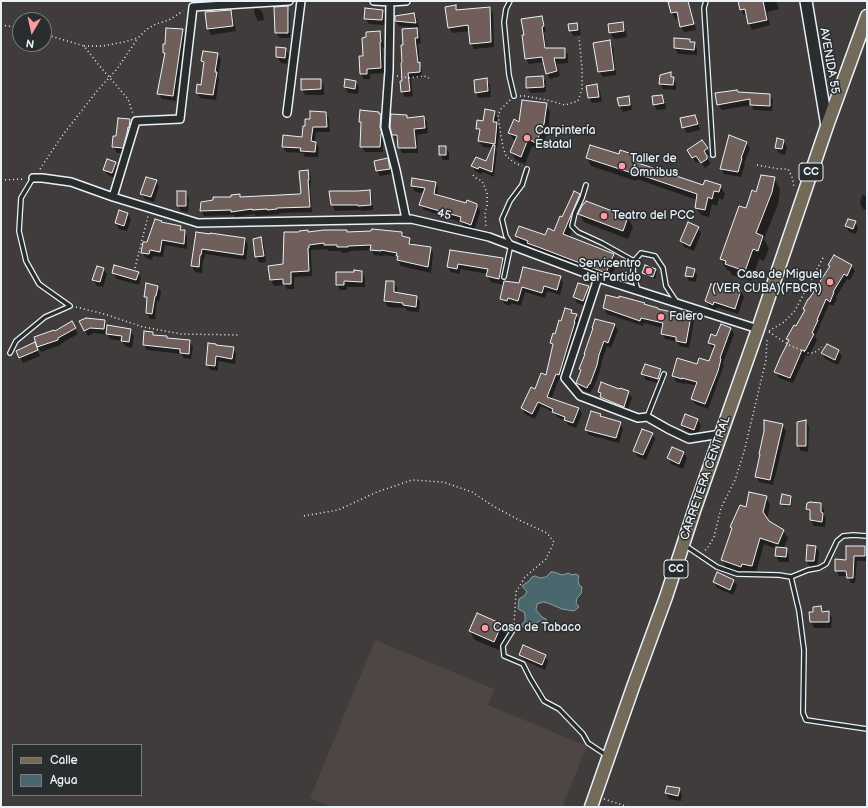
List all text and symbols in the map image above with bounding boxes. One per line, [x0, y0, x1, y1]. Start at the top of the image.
north arrow [12, 12, 52, 52]
street label: AVENIDA 55 [816, 27, 842, 95]
text: N [25, 36, 35, 50]
place label: Carpintería Estatal [535, 124, 596, 152]
marker: Carpintería Estatal [522, 133, 532, 143]
place label: Taller de Ómnibus [630, 152, 678, 180]
marker: Taller de Ómnibus [617, 161, 627, 171]
road number: CC [799, 163, 823, 181]
street label: 45 [435, 206, 453, 224]
place label: Teatro del PCC [612, 209, 694, 223]
marker: Teatro del PCC [599, 211, 609, 221]
place label: Servicentro del Partido [579, 257, 641, 285]
marker: Servicentro del Partido [644, 266, 654, 276]
place label: Casa de Miguel (VER CUBA)(FBCR) [712, 268, 822, 296]
marker: Casa de Miguel (VER CUBA)(FBCR) [825, 277, 835, 287]
place label: Falero [669, 310, 703, 324]
marker: Falero [656, 312, 666, 322]
street label: CARRETERA CENTRAL [678, 414, 734, 542]
road number: CC [664, 560, 688, 578]
place label: Casa de Tabaco [493, 621, 581, 635]
marker: Casa de Tabaco [480, 623, 490, 633]
legend [12, 744, 142, 796]
text: Calle [50, 753, 78, 768]
text: Agua [50, 773, 78, 788]

